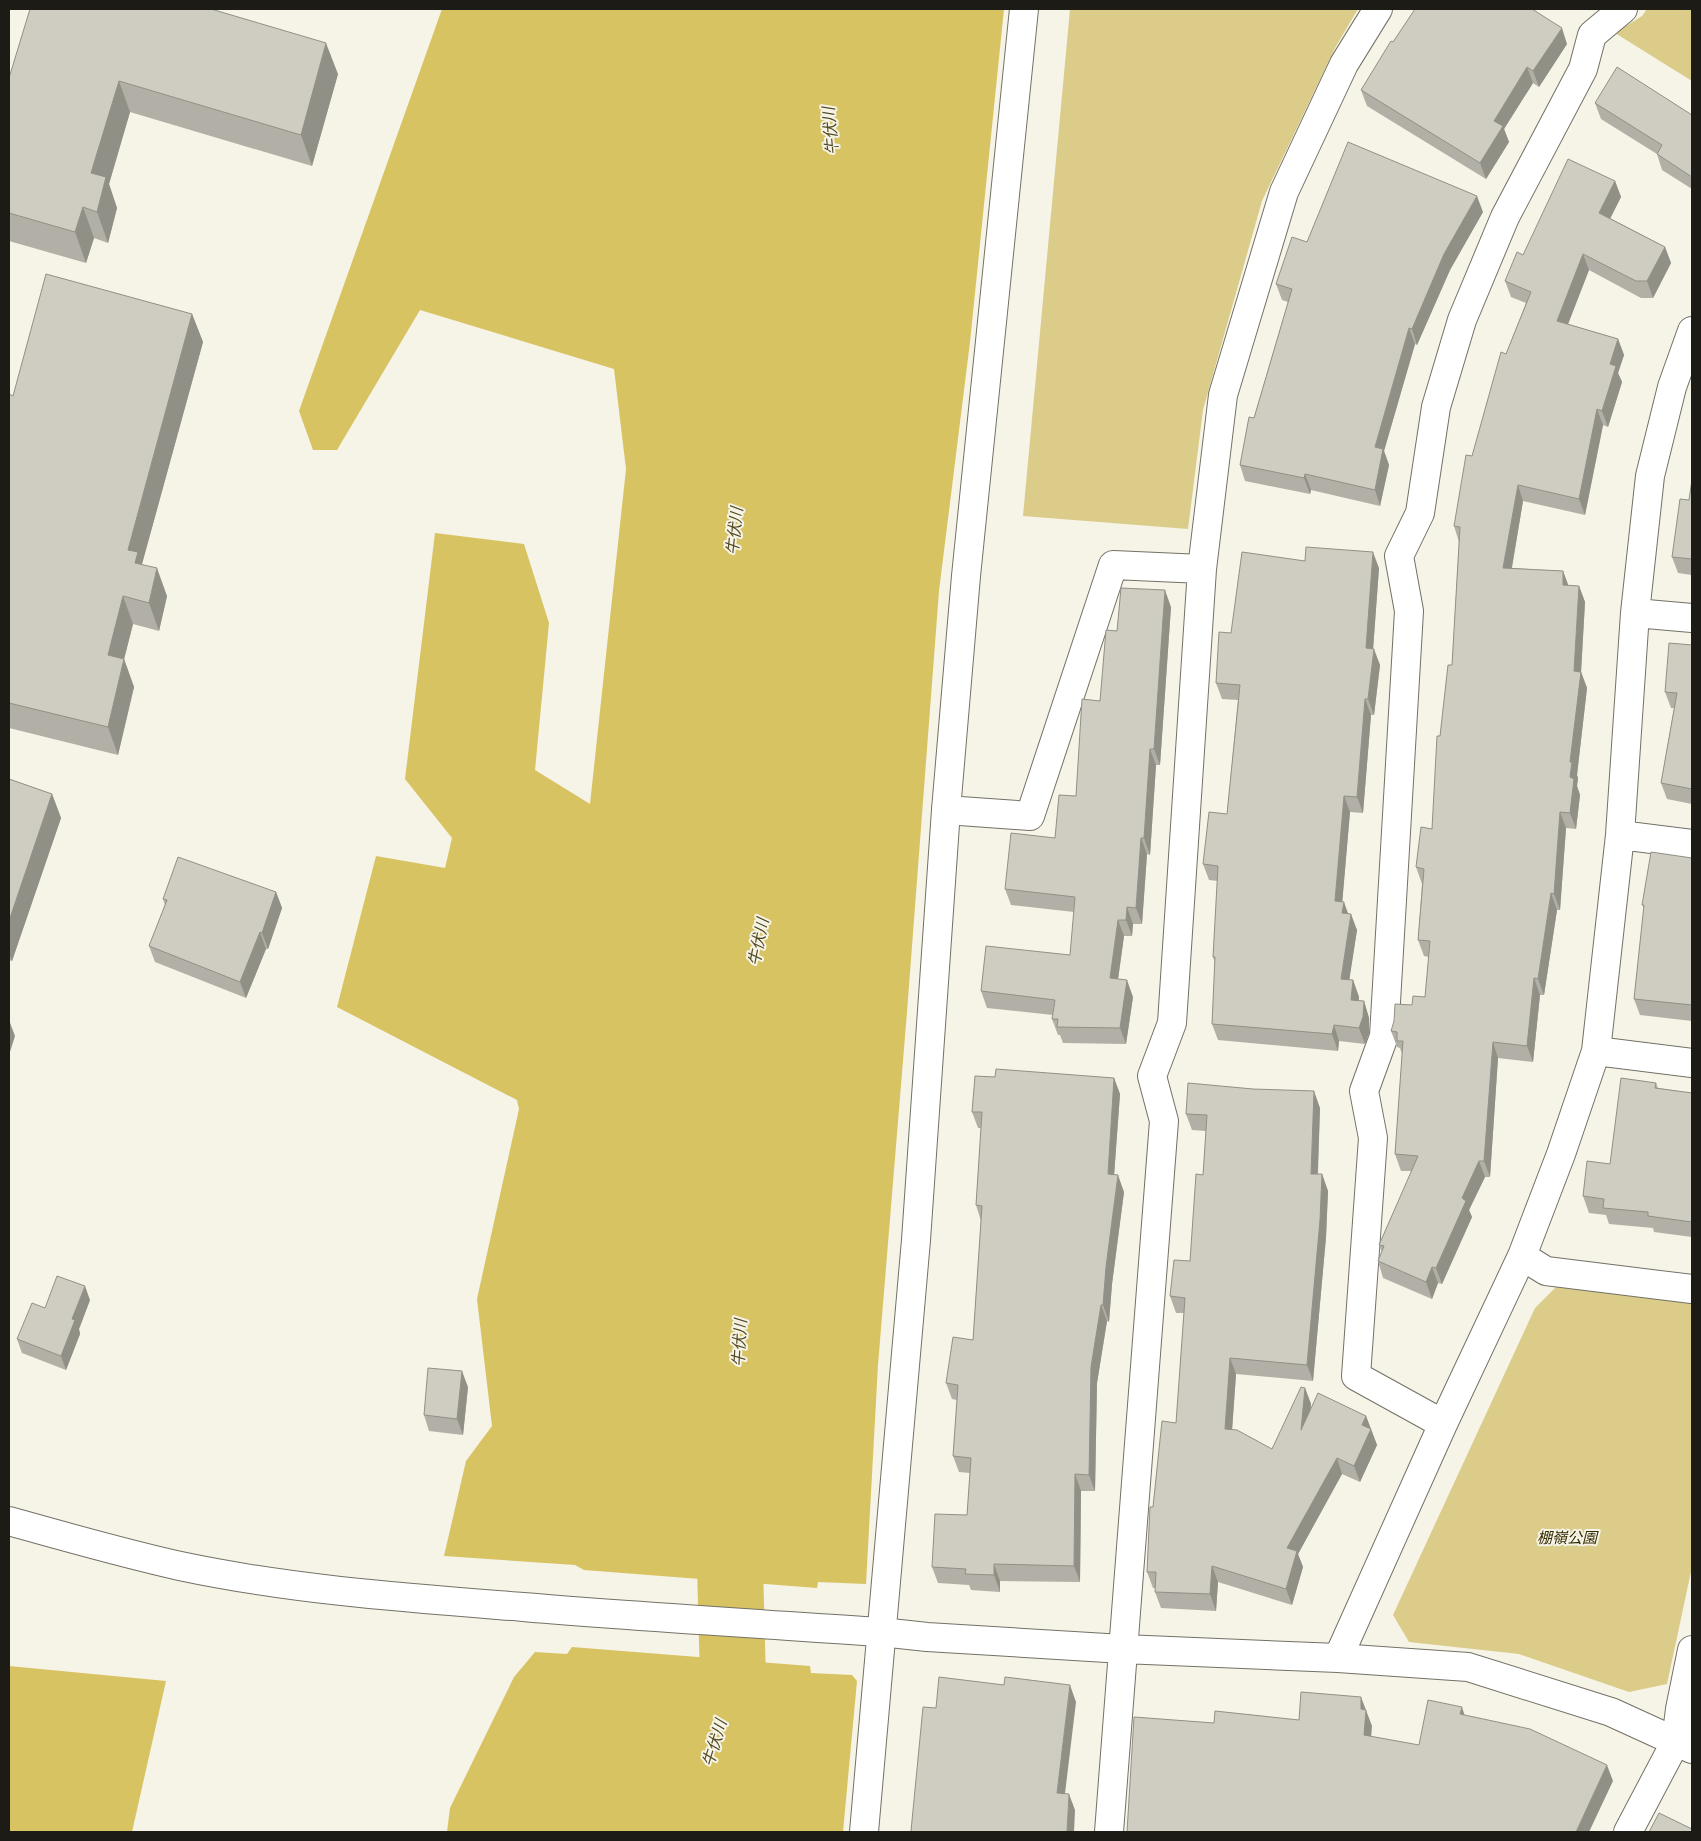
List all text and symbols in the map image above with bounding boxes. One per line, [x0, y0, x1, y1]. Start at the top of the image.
water label: 牛伏川 [818, 104, 842, 156]
water label: 牛伏川 [722, 504, 747, 556]
water label: 牛伏川 [744, 915, 773, 967]
water label: 牛伏川 [728, 1317, 750, 1367]
park label: 棚嶺公園 [1537, 1528, 1599, 1547]
water label: 牛伏川 [697, 1715, 731, 1769]

